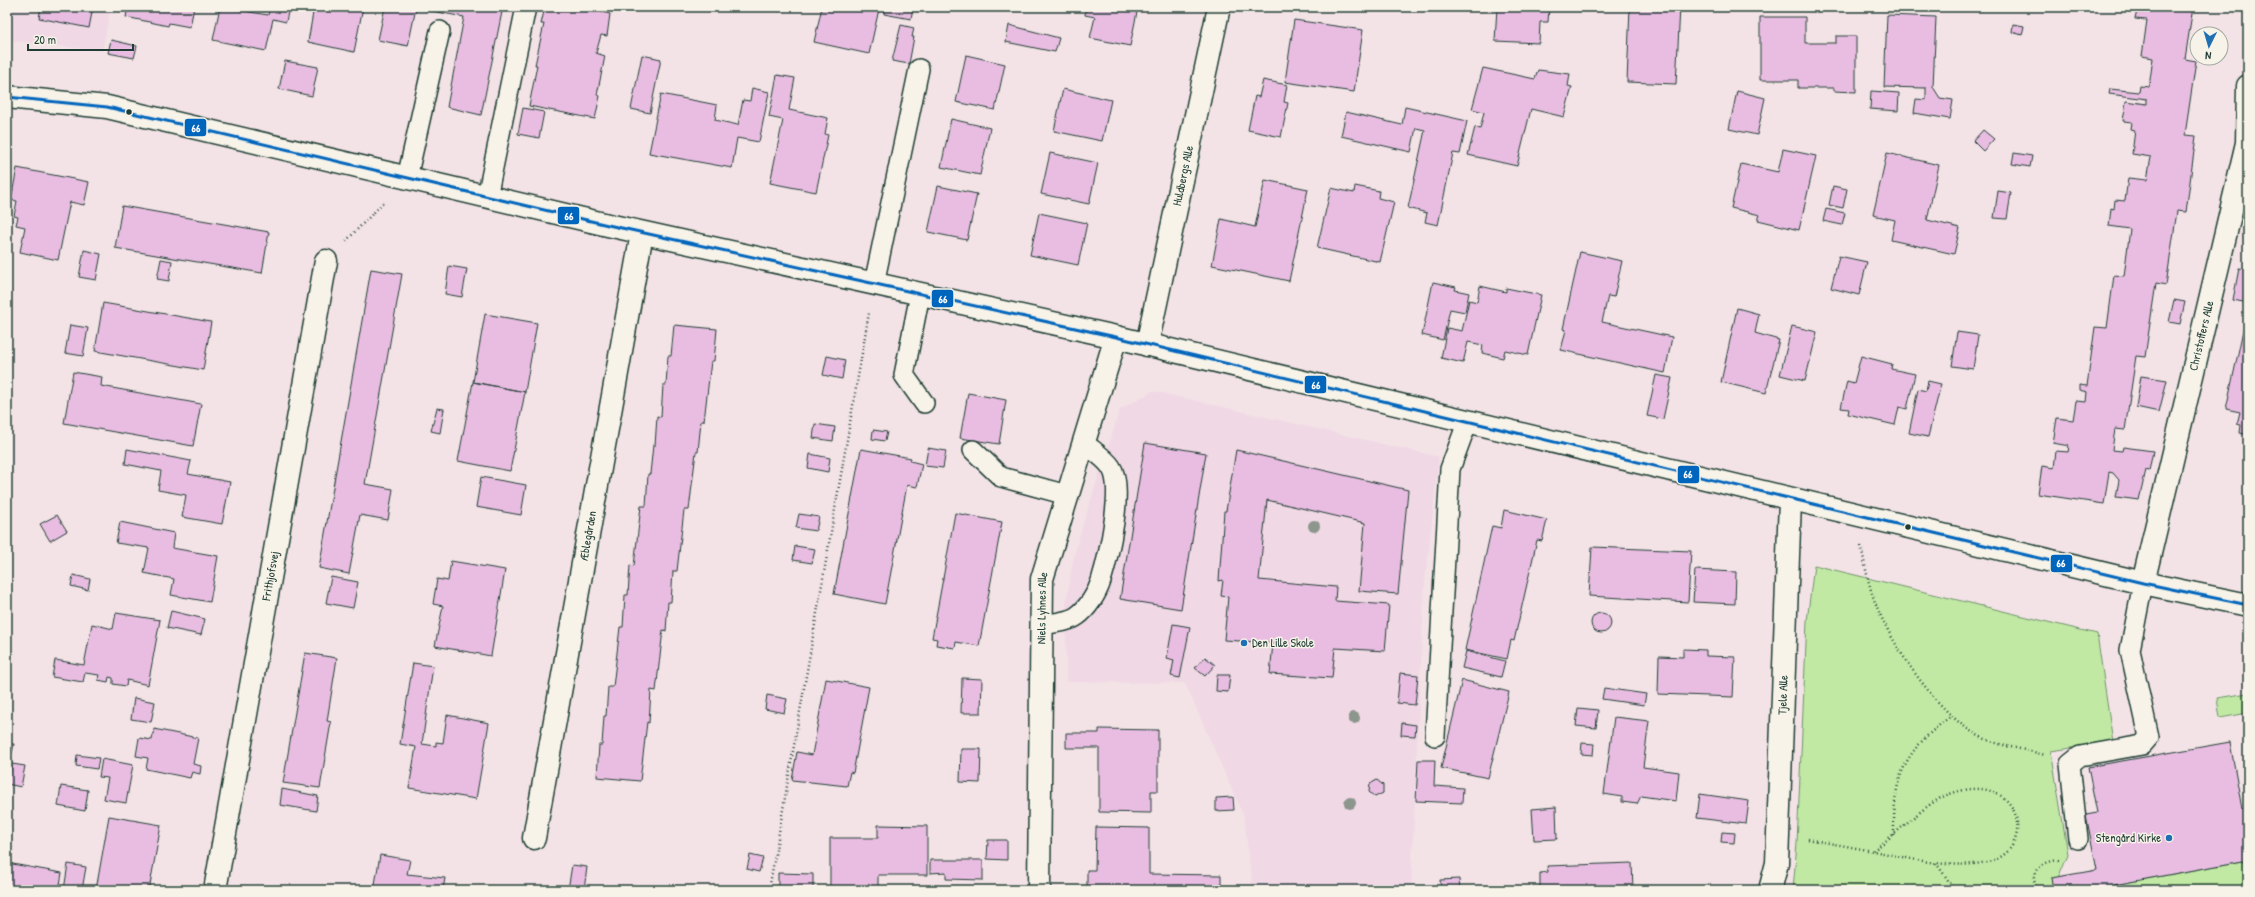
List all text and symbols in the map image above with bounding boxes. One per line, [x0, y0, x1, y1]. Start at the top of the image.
scale bar [28, 26, 133, 52]
north arrow [2189, 26, 2229, 66]
text: 20 m [34, 31, 56, 48]
text: N [2204, 49, 2212, 63]
unlabelled marker [124, 107, 134, 117]
line badge: 66 [184, 118, 207, 137]
text: 66 [192, 121, 201, 135]
street label: Huldbergs Alle [1168, 144, 1197, 207]
line badge: 66 [557, 206, 580, 225]
text: 66 [565, 209, 574, 223]
line badge: 66 [931, 289, 954, 308]
text: 66 [939, 292, 948, 306]
street label: Christoffers Alle [2184, 299, 2217, 372]
line badge: 66 [1304, 375, 1327, 394]
text: 66 [1312, 378, 1321, 392]
line badge: 66 [1677, 465, 1700, 484]
text: 66 [1684, 467, 1693, 481]
street label: Æblegården [575, 509, 600, 562]
unlabelled marker [1903, 522, 1913, 532]
street label: Frithjofsvej [257, 549, 283, 603]
line badge: 66 [2050, 554, 2073, 573]
text: 66 [2057, 556, 2066, 570]
street label: Niels Lyhnes Alle [1032, 569, 1052, 644]
place label: Den Lille Skole [1252, 634, 1314, 651]
marker: Den Lille Skole [1239, 638, 1249, 648]
street label: Tjele Alle [1773, 675, 1792, 715]
place label: Stengård Kirke [2096, 829, 2161, 846]
marker: Stengård Kirke [2164, 833, 2174, 843]

